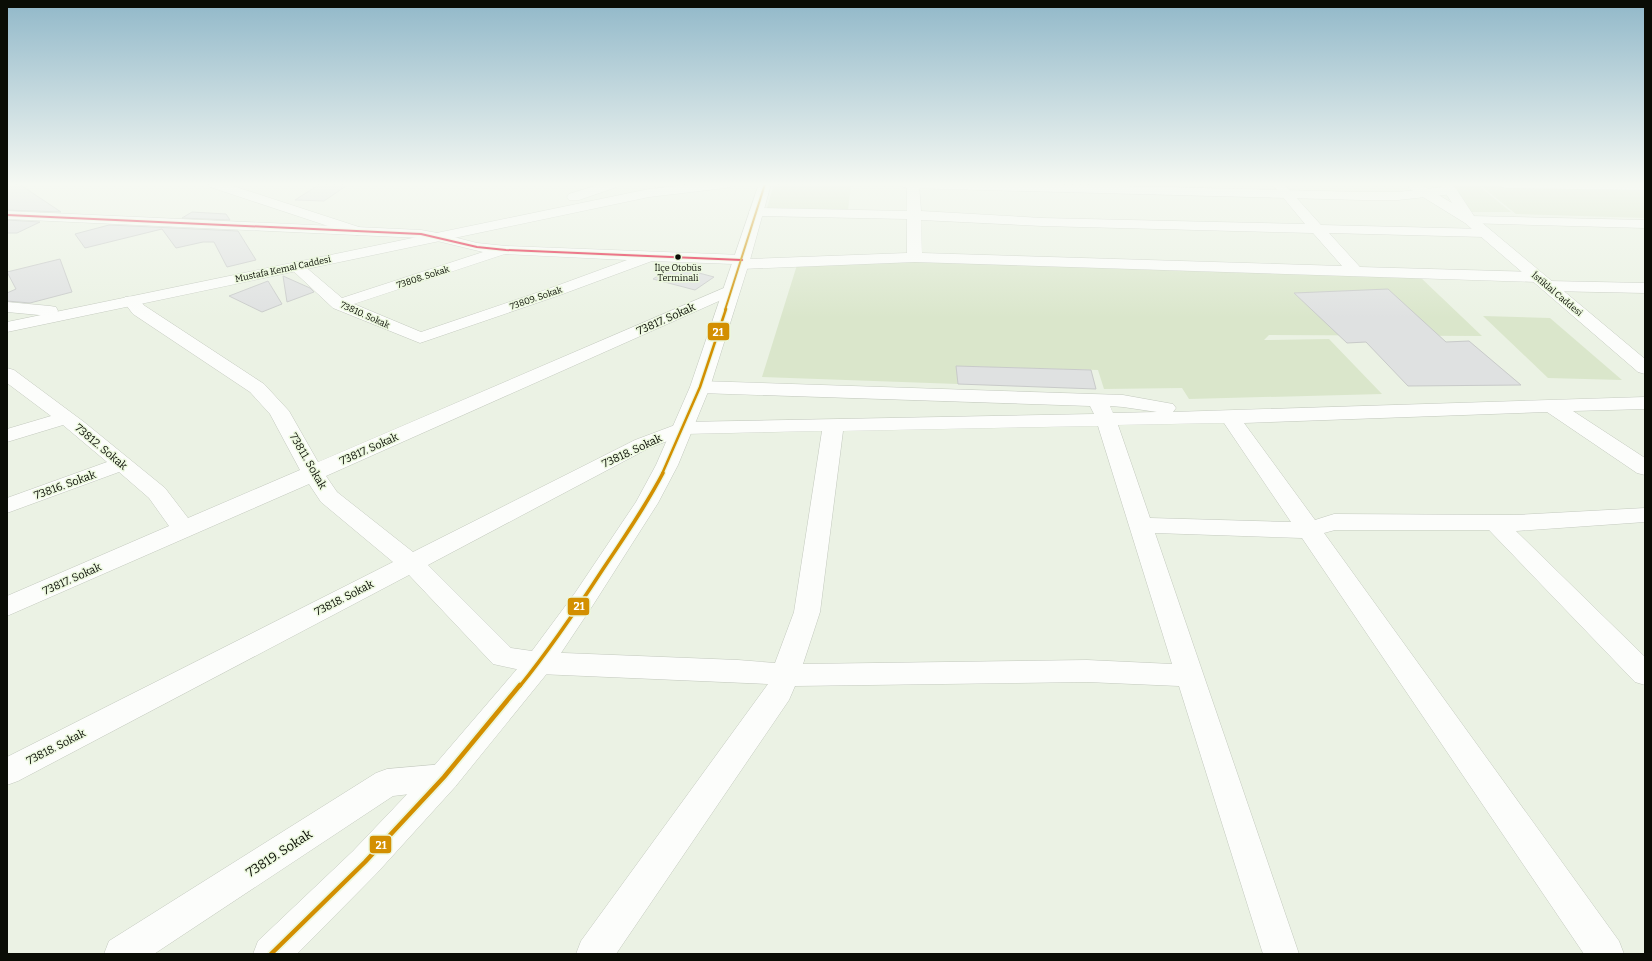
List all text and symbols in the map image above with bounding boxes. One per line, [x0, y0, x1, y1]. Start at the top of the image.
marker: İlçe Otobüs Terminali [673, 252, 683, 262]
street label: Mustafa Kemal Caddesi [234, 254, 332, 284]
place label: İlçe Otobüs Terminali [655, 263, 702, 283]
street label: 73808. Sokak [395, 264, 451, 290]
street label: İstiklal Caddesi [1530, 270, 1585, 318]
street label: 73809. Sokak [509, 284, 564, 312]
street label: 73810. Sokak [339, 300, 392, 331]
street label: 73817. Sokak [635, 300, 698, 338]
line badge: 21 [707, 322, 730, 341]
text: 21 [713, 326, 724, 339]
street label: 73812. Sokak [72, 421, 130, 473]
street label: 73817. Sokak [338, 430, 401, 468]
street label: 73811. Sokak [287, 431, 330, 492]
street label: 73818. Sokak [600, 431, 665, 470]
street label: 73816. Sokak [32, 468, 98, 502]
street label: 73817. Sokak [41, 560, 104, 598]
street label: 73818. Sokak [312, 577, 376, 618]
line badge: 21 [567, 597, 590, 616]
text: 21 [574, 600, 585, 613]
street label: 73818. Sokak [24, 726, 88, 767]
street label: 73819. Sokak [243, 826, 315, 880]
line badge: 21 [369, 835, 392, 854]
text: 21 [376, 839, 387, 852]

